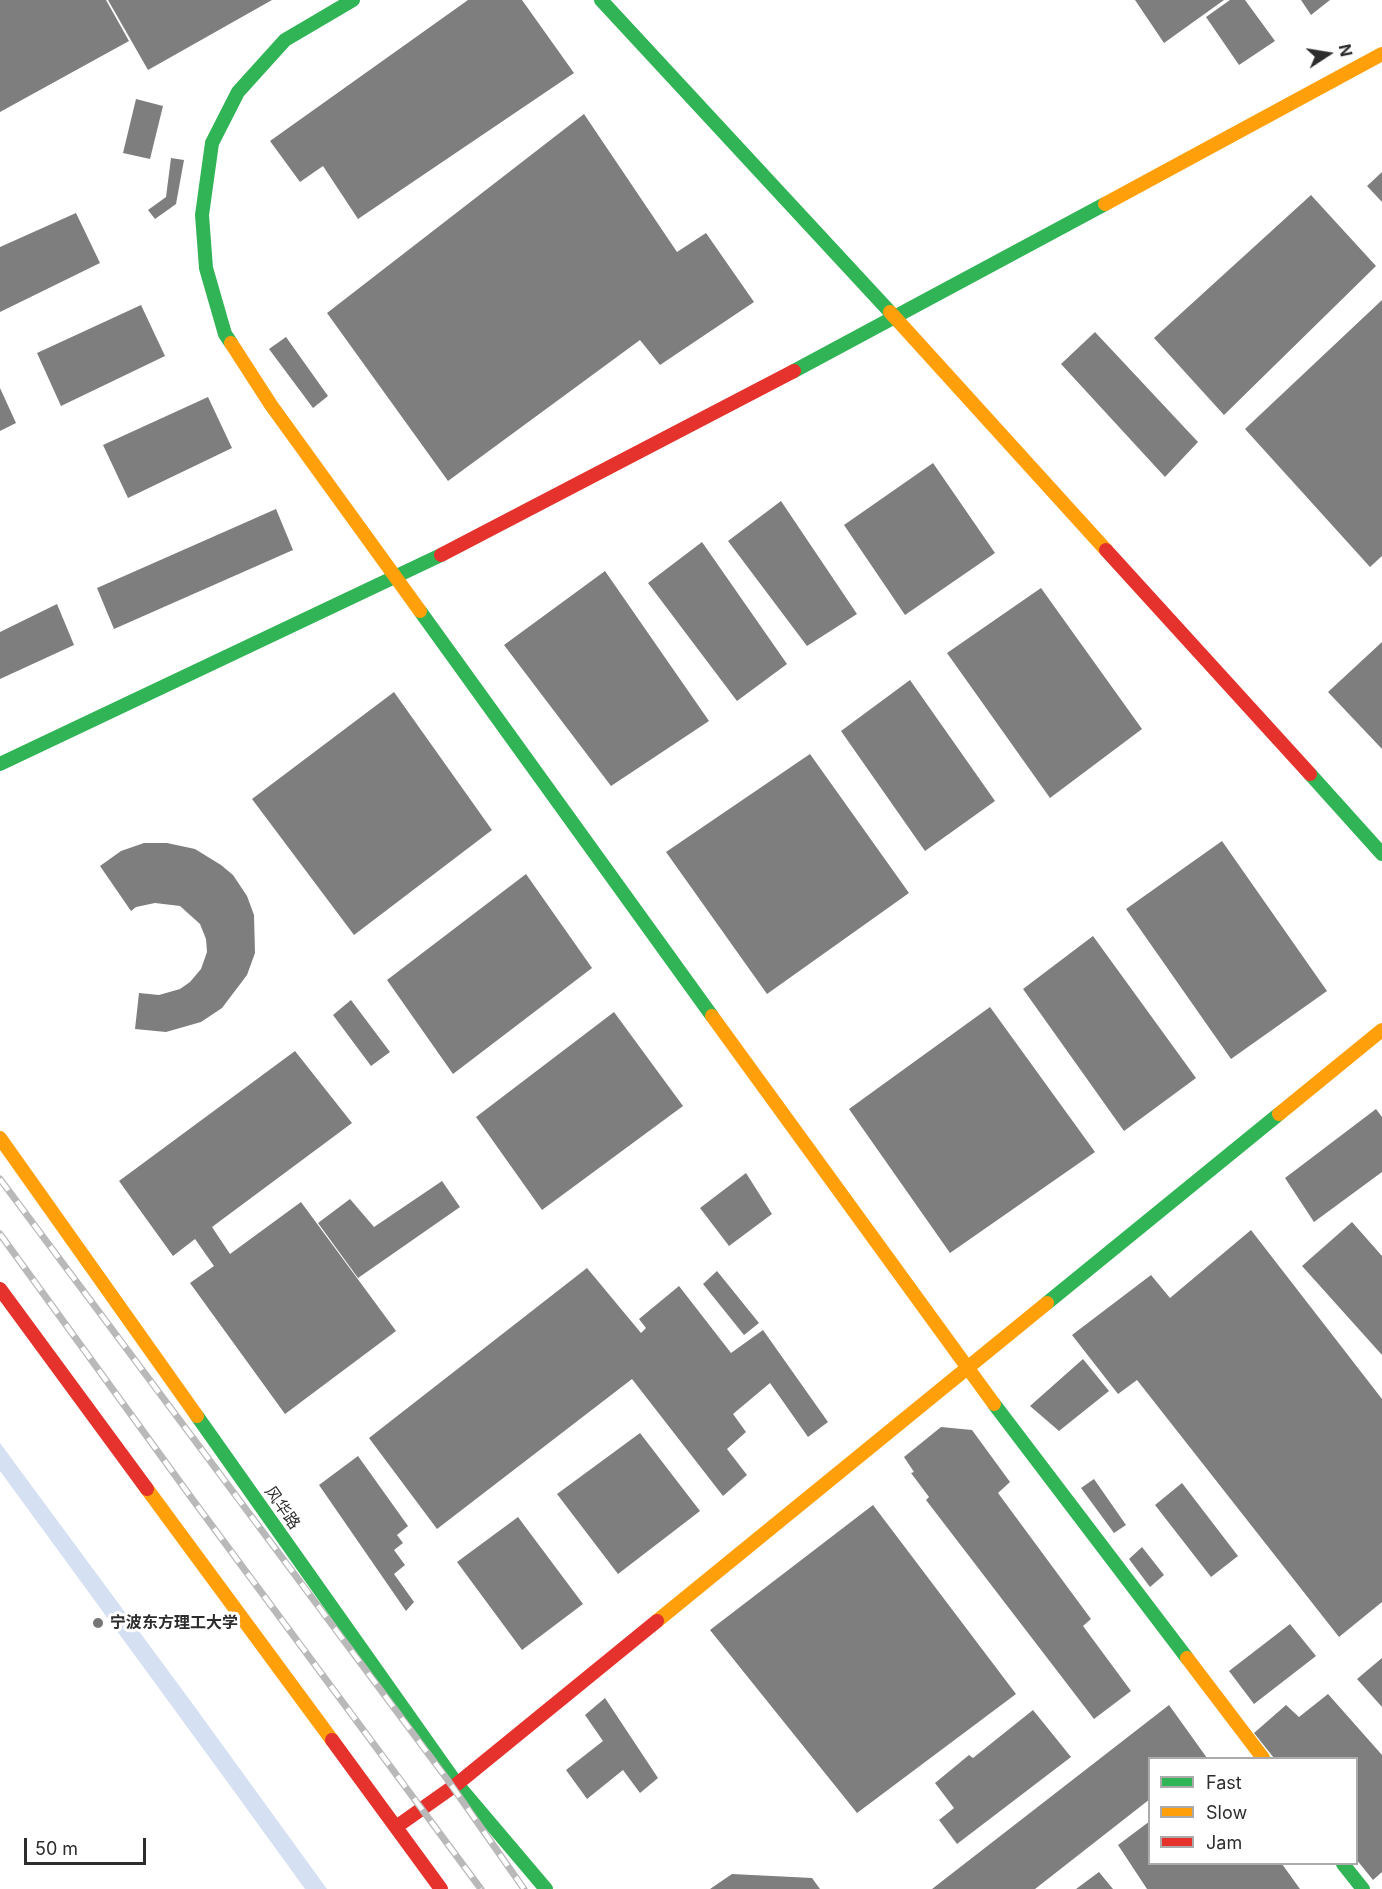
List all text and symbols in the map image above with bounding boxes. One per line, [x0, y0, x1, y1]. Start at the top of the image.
north arrow [1298, 24, 1358, 84]
text: N [1335, 42, 1357, 58]
street label: 风华路 [260, 1483, 304, 1533]
place label: 宁波东方理工大学 [110, 1613, 238, 1633]
marker: 宁波东方理工大学 [91, 1616, 105, 1630]
legend [1148, 1757, 1358, 1865]
text: Fast [1206, 1772, 1242, 1793]
text: Slow [1206, 1802, 1247, 1823]
scale bar [27, 1826, 148, 1864]
text: Jam [1206, 1832, 1242, 1853]
text: 50 m [35, 1838, 78, 1859]

